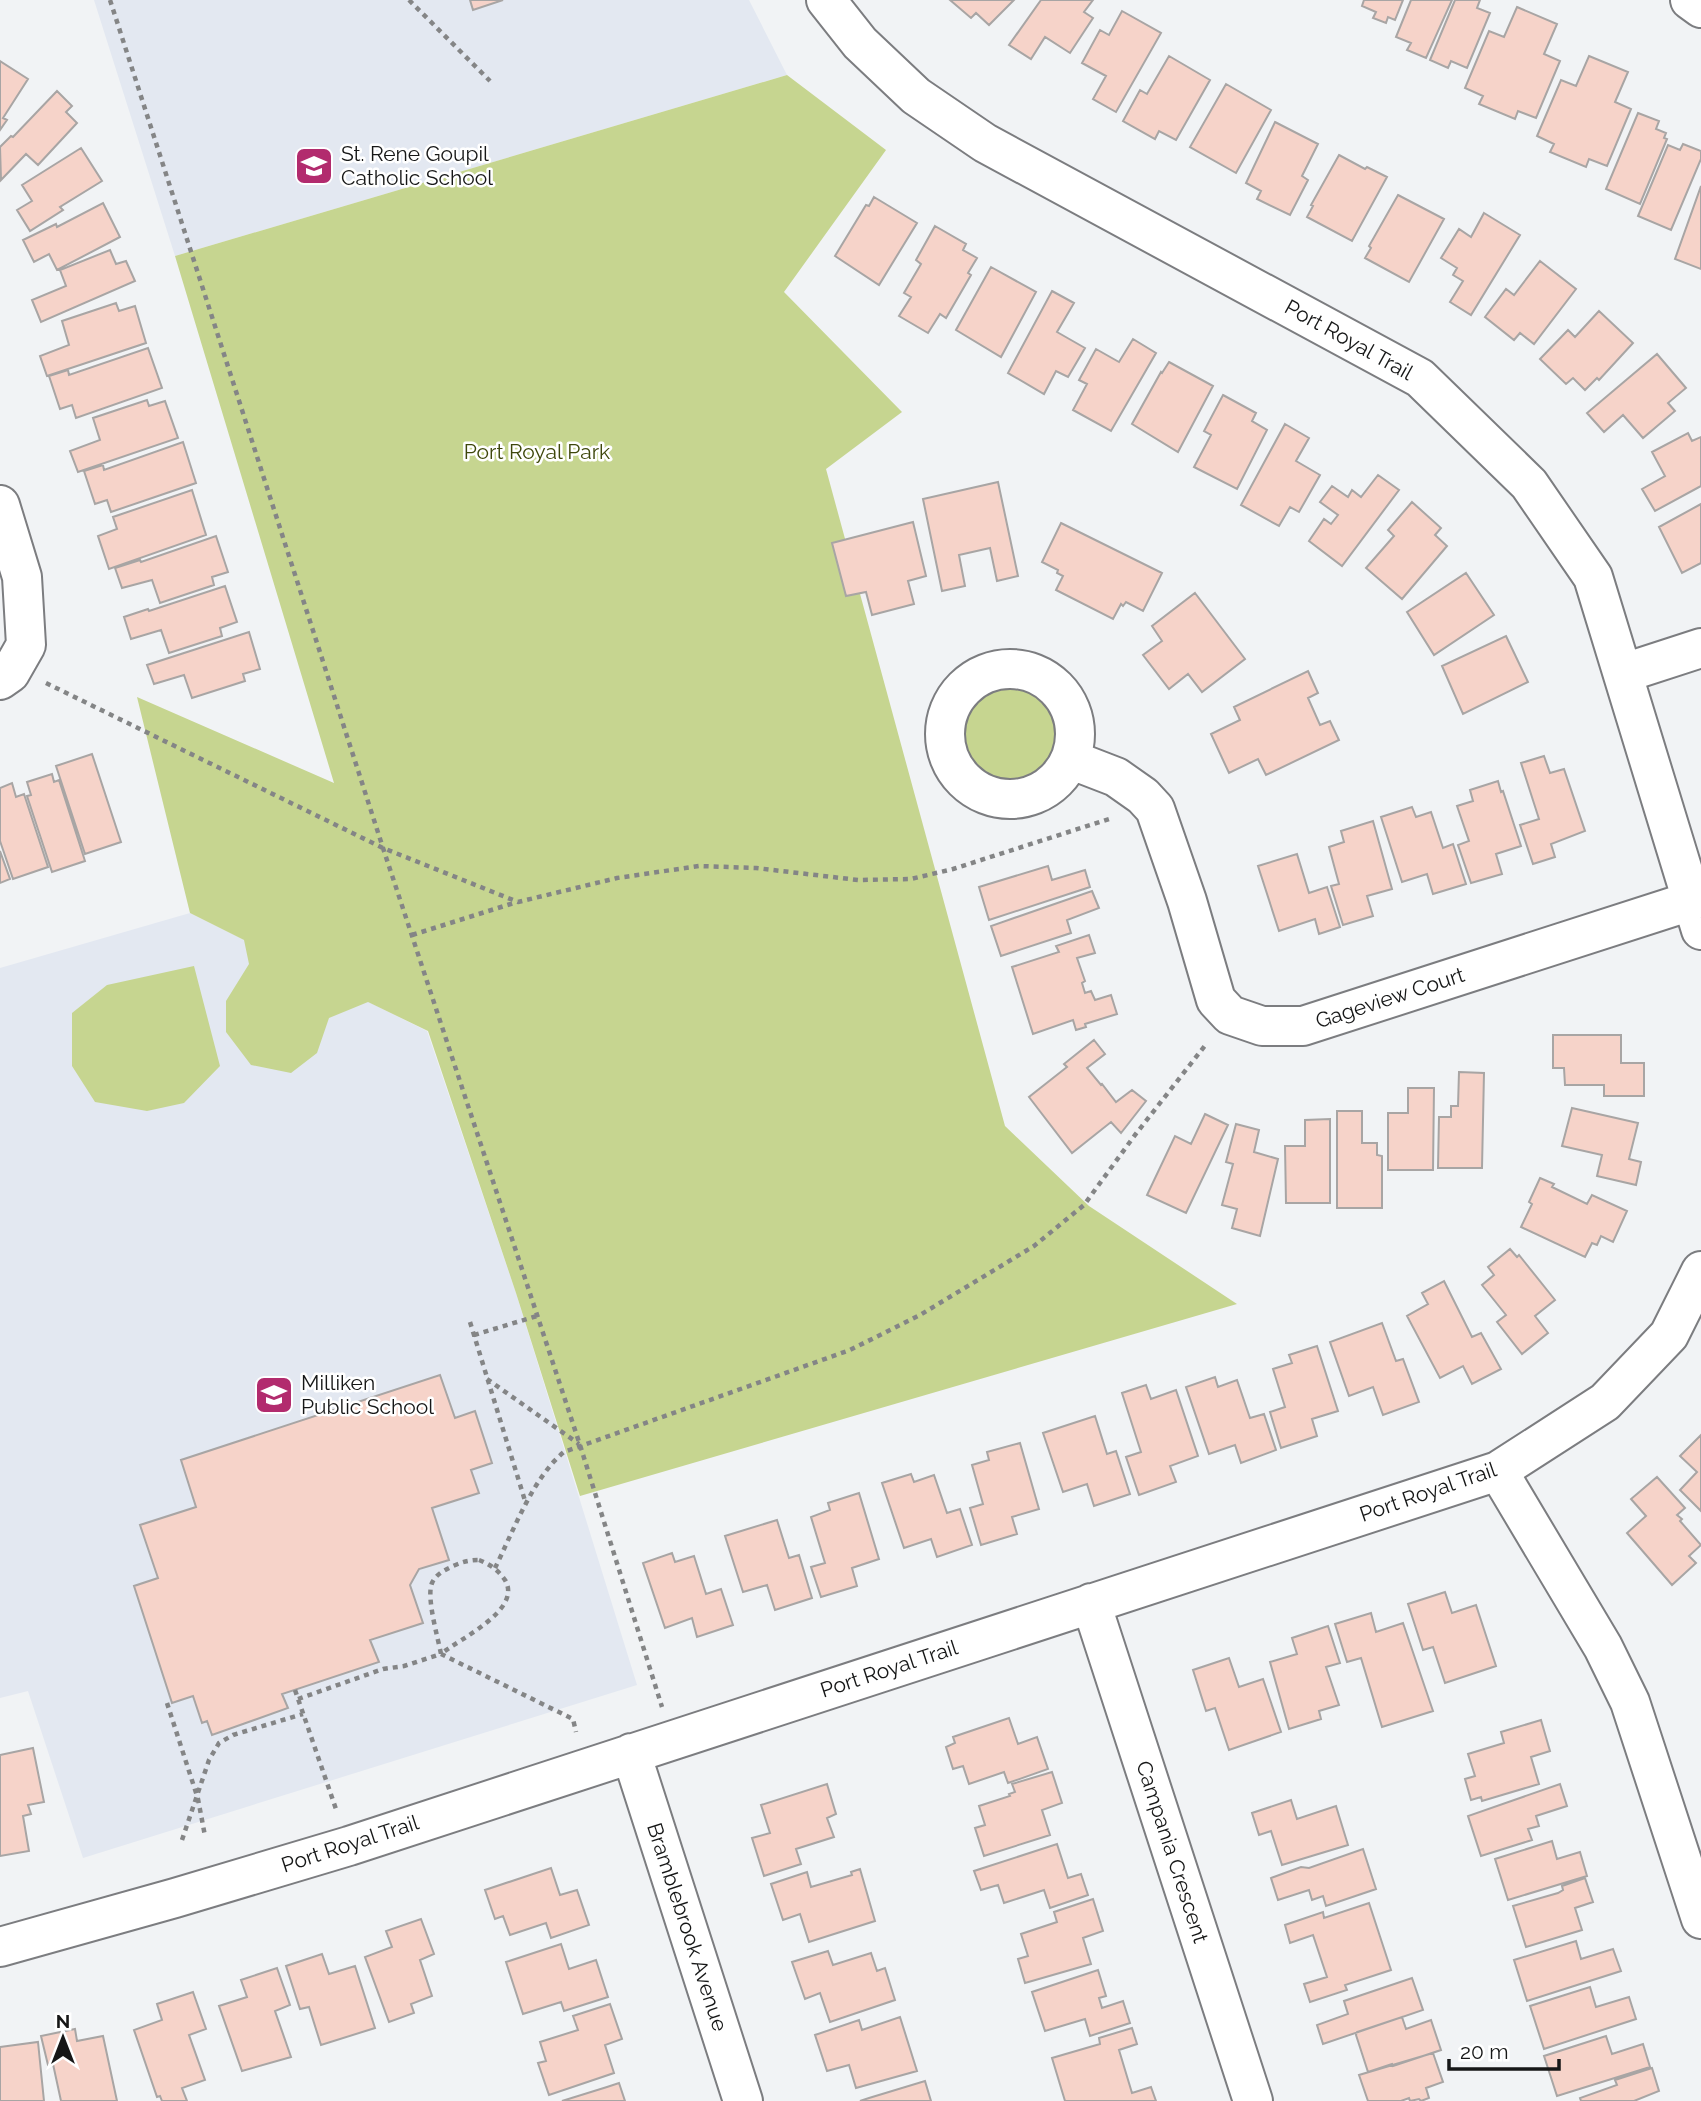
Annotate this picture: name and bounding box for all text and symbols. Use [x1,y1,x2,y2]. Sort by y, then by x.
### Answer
place label: St. Rene Goupil Catholic School [341,141,493,190]
school or university icon: St. Rene Goupil Catholic School [293,145,335,187]
street label: Port Royal Trail [1281,294,1418,385]
park label: Port Royal Park [464,439,610,464]
street label: Gageview Court [1312,962,1467,1033]
place label: Milliken Public School [301,1370,434,1419]
school or university icon: Milliken Public School [253,1374,295,1416]
street label: Port Royal Trail [1356,1456,1500,1527]
street label: Port Royal Trail [817,1634,961,1702]
street label: Campania Crescent [1131,1758,1214,1946]
street label: Port Royal Trail [278,1809,422,1877]
street label: Bramblebrook Avenue [642,1820,733,2034]
north arrow [28,2003,98,2073]
text: N [56,2010,70,2032]
scale bar [1449,2028,1559,2072]
text: 20 m [1460,2039,1508,2064]

